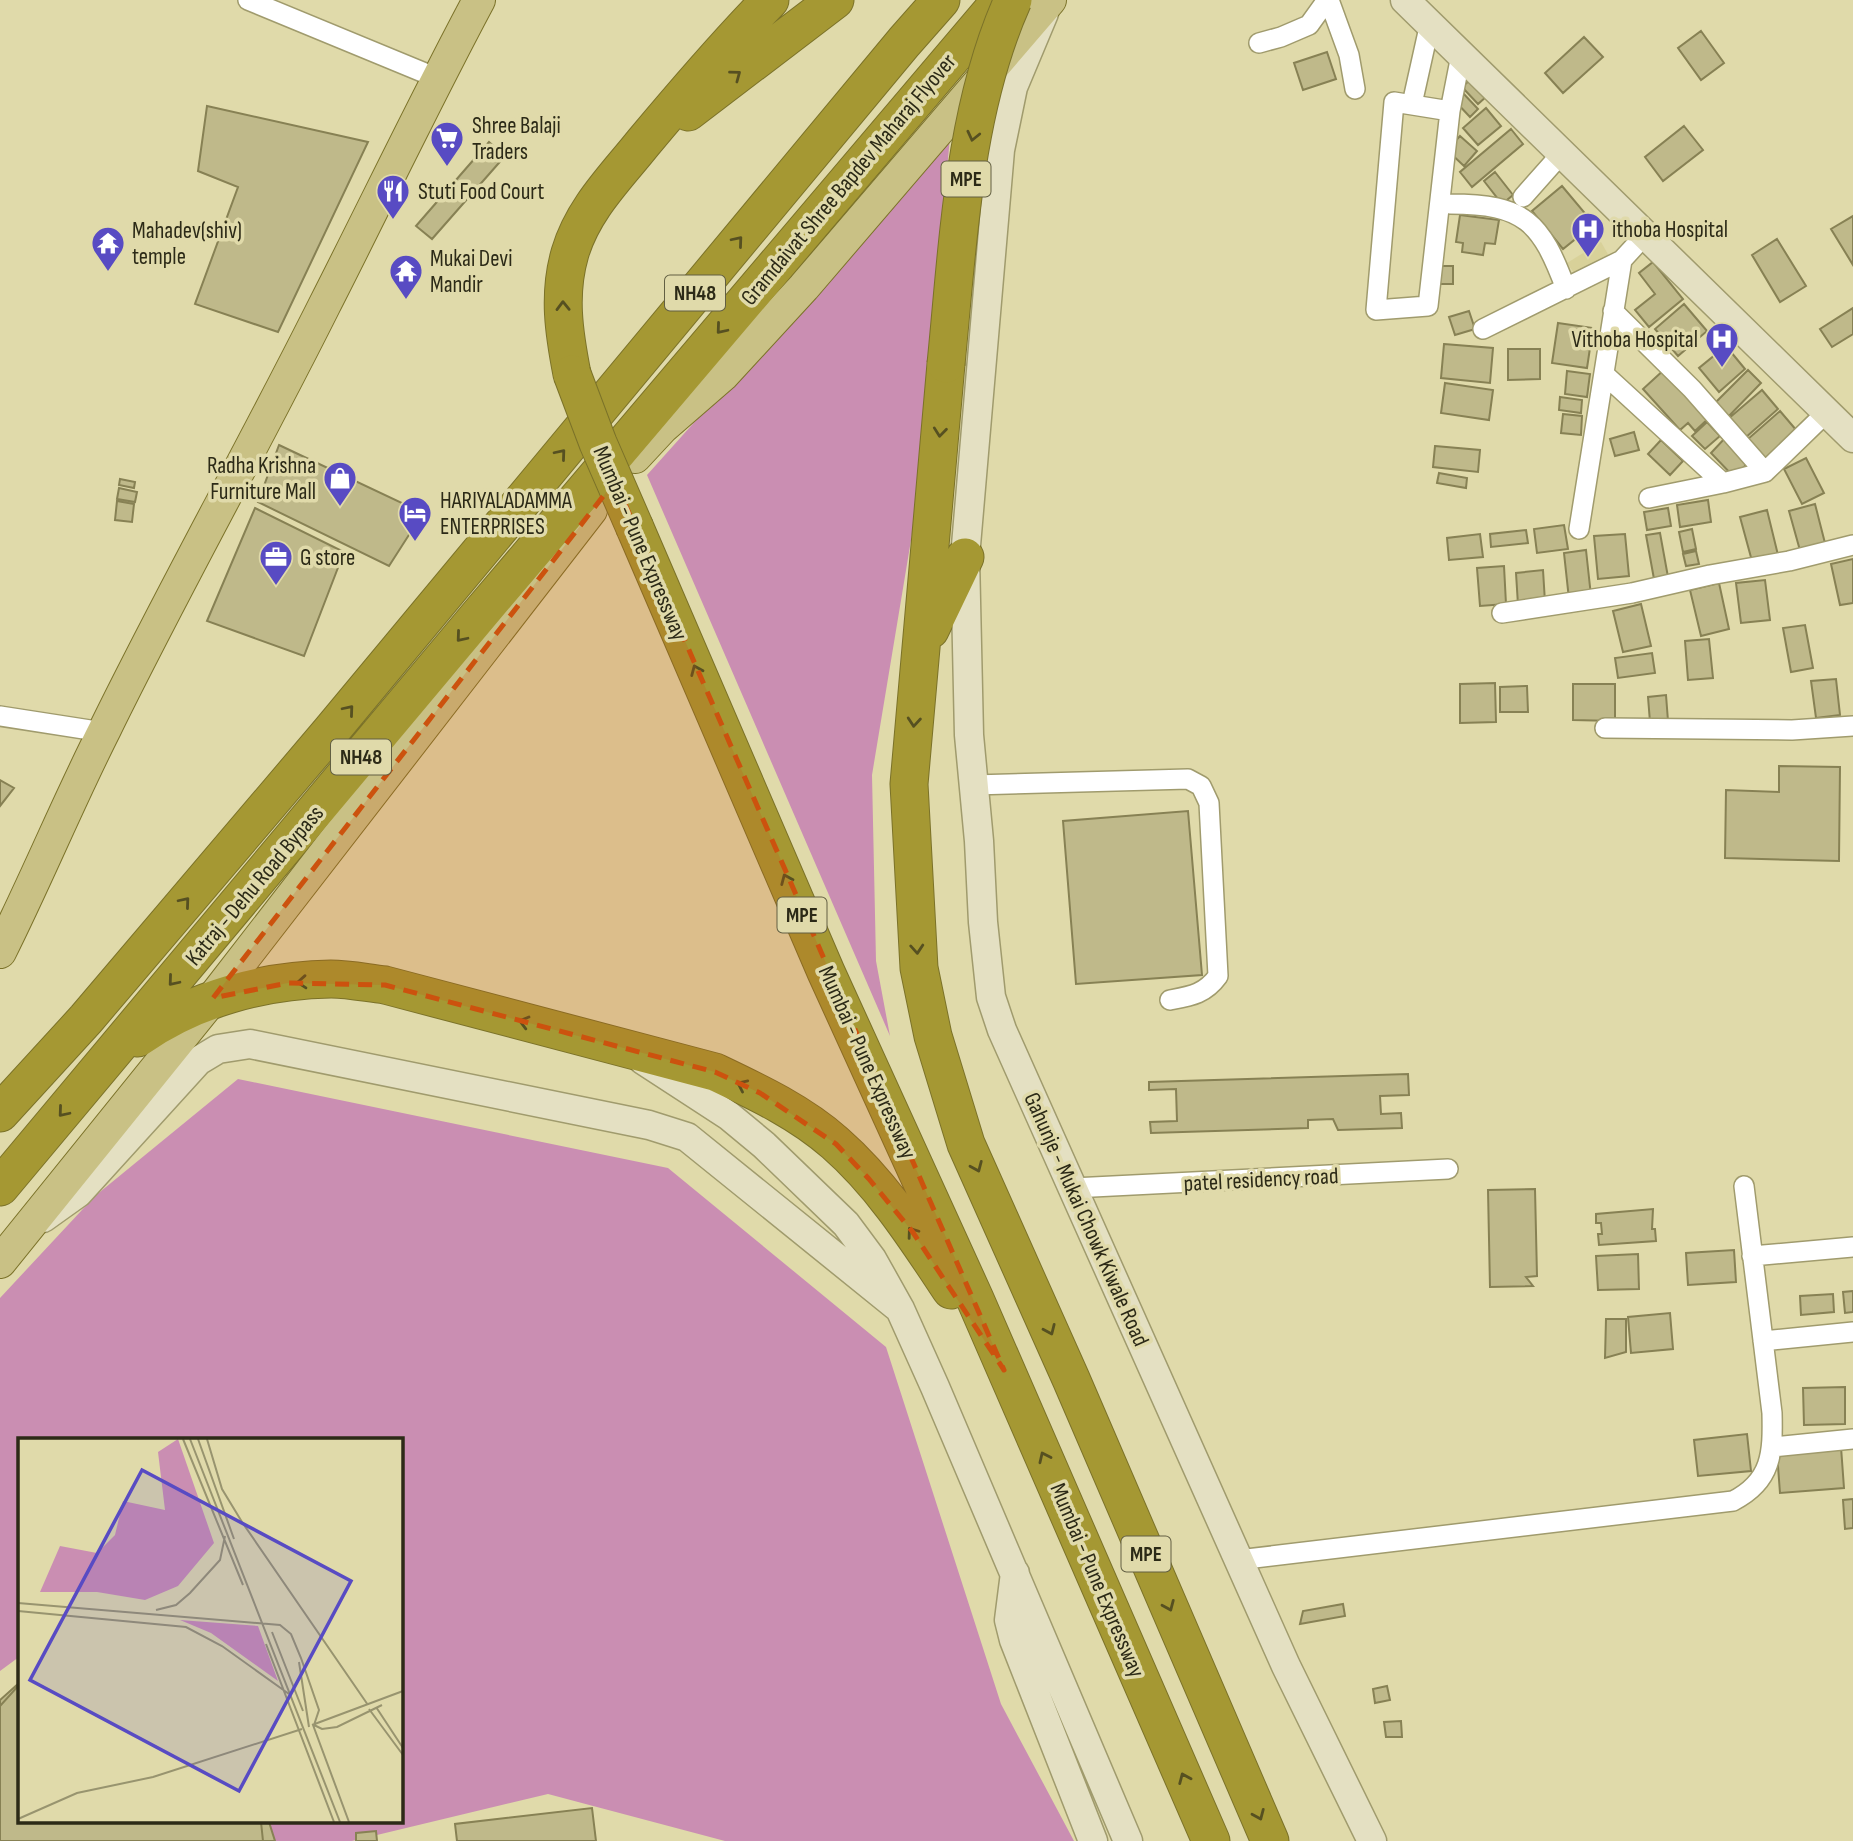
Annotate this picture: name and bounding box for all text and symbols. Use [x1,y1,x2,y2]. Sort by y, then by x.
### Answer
street label: Gramdaivat Shree Bapdev Maharaj Flyover [735,48,963,311]
one-way arrow [728,71,740,84]
place label: Shree Balaji Traders [472,112,561,166]
supermarket icon: Shree Balaji Traders [428,119,466,168]
one-way arrow [967,130,981,142]
road number: MPE [942,162,990,196]
restaurant icon: Stuti Food Court [374,172,412,221]
place label: Stuti Food Court [418,178,544,206]
hospital icon: ithoba Hospital [1569,210,1607,259]
place label: ithoba Hospital [1612,216,1728,244]
place label: Mahadev(shiv) temple [132,217,242,271]
temple icon: Mahadev(shiv) temple [89,224,127,273]
one-way arrow [730,237,742,250]
place label: Mukai Devi Mandir [430,245,512,299]
temple icon: Mukai Devi Mandir [387,252,425,301]
road number: NH48 [665,276,725,310]
one-way arrow [555,301,571,311]
hospital icon: Vithoba Hospital [1703,320,1741,369]
one-way arrow [717,321,729,334]
place label: Vithoba Hospital [1572,326,1698,354]
one-way arrow [933,427,948,438]
street label: Mumbai - Pune Expressway [587,442,694,645]
one-way arrow [553,449,565,462]
place label: Radha Krishna Furniture Mall [207,452,316,506]
shop icon: Radha Krishna Furniture Mall [321,459,359,508]
place label: HARIYALADAMMA ENTERPRISES [440,487,572,541]
hotel icon: HARIYALADAMMA ENTERPRISES [396,494,434,543]
office icon: G store [257,538,295,587]
place label: G store [300,544,355,572]
one-way arrow [457,629,469,642]
one-way arrow [690,665,704,678]
one-way arrow [340,705,353,717]
one-way arrow [907,716,922,727]
road number: NH48 [331,740,391,774]
street label: Katraj - Dehu Road Bypass [180,800,330,971]
one-way arrow [780,874,794,887]
one-way arrow [177,897,189,910]
road number: MPE [778,898,826,932]
one-way arrow [909,943,924,954]
street label: Mumbai - Pune Expressway [812,962,922,1163]
one-way arrow [169,972,181,985]
one-way arrow [296,974,307,989]
one-way arrow [518,1015,530,1030]
one-way arrow [737,1079,749,1093]
street label: Gahunje - Mukai Chowk Kiwale Road [1017,1088,1155,1351]
one-way arrow [59,1104,71,1117]
one-way arrow [968,1161,982,1173]
street label: patel residency road [1183,1162,1339,1198]
one-way arrow [908,1227,920,1240]
one-way arrow [1042,1323,1056,1335]
inset map [18,1438,402,1824]
one-way arrow [1038,1452,1052,1465]
street label: Mumbai - Pune Expressway [1044,1479,1151,1682]
road number: MPE [1122,1536,1170,1572]
one-way arrow [1161,1599,1175,1612]
one-way arrow [1178,1773,1192,1786]
one-way arrow [1251,1808,1265,1821]

